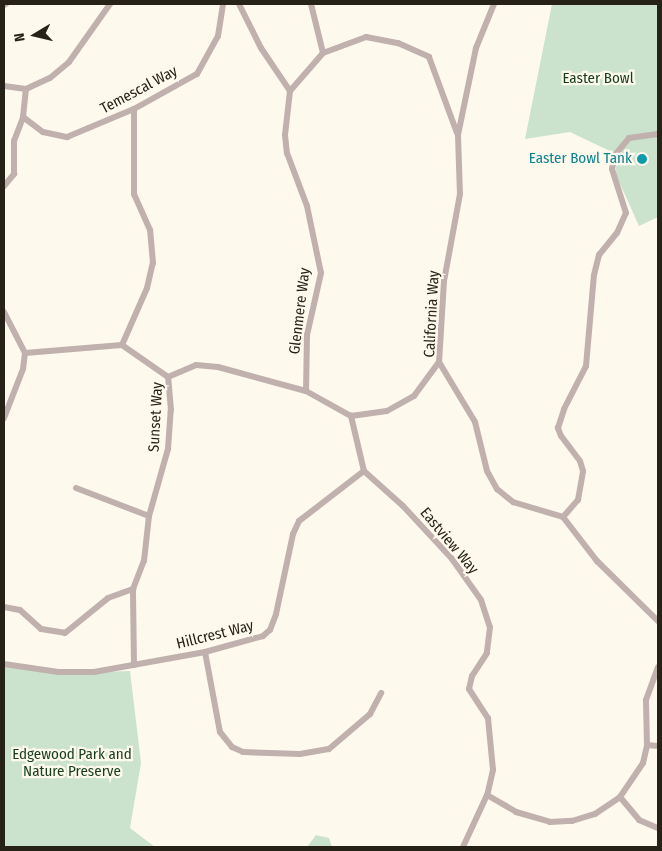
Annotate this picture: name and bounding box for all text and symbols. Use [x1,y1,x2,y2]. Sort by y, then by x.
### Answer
north arrow [10,10,60,60]
text: N [11,32,29,43]
street label: Temescal Way [97,62,181,118]
park label: Easter Bowl [562,70,634,88]
place label: Easter Bowl Tank [529,150,632,168]
marker: Easter Bowl Tank [636,153,648,165]
street label: Glenmere Way [286,267,314,355]
street label: California Way [421,270,443,358]
street label: Sunset Way [145,382,167,452]
street label: Eastview Way [416,504,482,578]
street label: Hillcrest Way [175,617,255,653]
park label: Edgewood Park and Nature Preserve [12,745,132,780]

